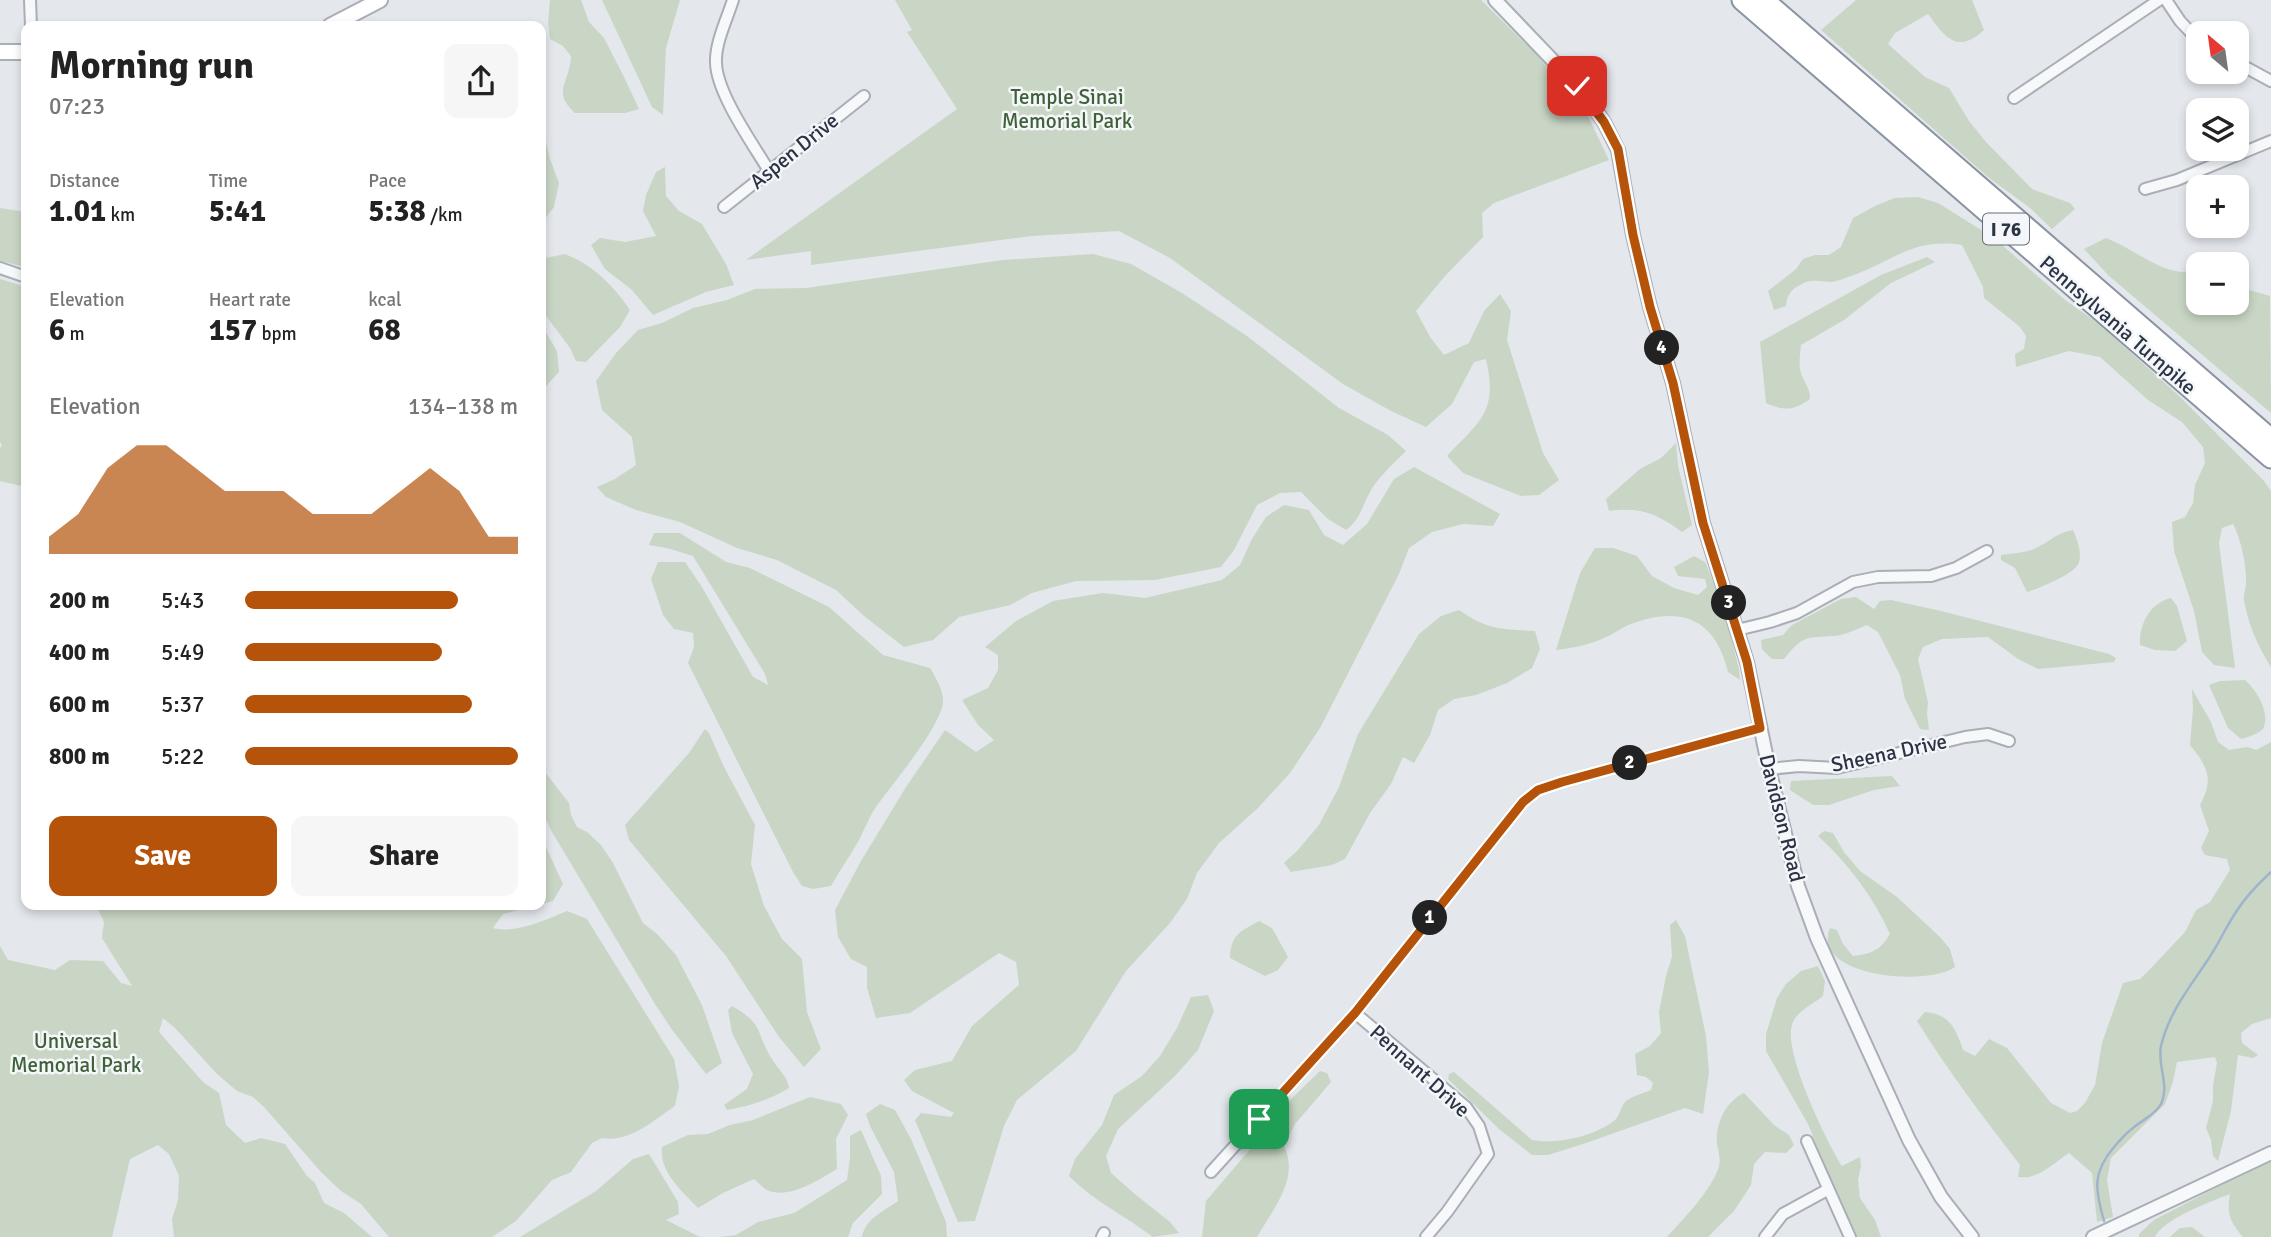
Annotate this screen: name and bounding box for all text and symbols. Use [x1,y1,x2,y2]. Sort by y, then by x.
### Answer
north arrow [2186,21,2249,84]
map controls [2186,21,2249,315]
text: Morning run [49,42,254,89]
button: share [444,44,518,118]
pin [1547,56,1607,116]
icon: check [1558,67,1596,105]
park label: Temple Sinai Memorial Park [1002,84,1133,134]
text: 07:23 [49,92,105,121]
button: layers [2186,98,2249,161]
street label: Aspen Drive [744,107,844,195]
text: Distance [49,169,120,193]
text: Time [209,169,248,193]
text: Pace [368,169,407,193]
button: + [2186,175,2249,238]
text: 1.01 [49,193,106,230]
text: 5:41 [209,193,266,230]
text: 5:38 [368,193,426,230]
text: km [106,203,135,227]
text: /km [426,203,463,227]
road number: I 76 [1983,214,2029,244]
street label: Pennsylvania Turnpike [2034,250,2202,400]
button: − [2186,252,2249,315]
text: Elevation [49,288,125,312]
text: Heart rate [209,288,291,312]
text: kcal [368,288,402,312]
text: 6 [49,312,65,349]
text: 157 [209,312,257,349]
text: 68 [368,312,401,349]
text: m [65,322,85,346]
text: bpm [257,322,297,346]
pin: 4 [1644,330,1680,366]
text: 4 [1656,335,1667,359]
text: Elevation [49,392,141,421]
text: 134–138 m [408,392,518,421]
text: 200 m [49,586,110,615]
text: 5:43 [161,586,204,615]
pin: 3 [1712,586,1746,620]
text: 3 [1723,590,1734,614]
text: 400 m [49,638,110,667]
text: 5:49 [161,638,204,667]
text: 600 m [49,690,110,719]
text: 5:37 [161,690,204,719]
street label: Sheena Drive [1829,728,1949,778]
text: 800 m [49,742,110,771]
text: 5:22 [161,742,204,771]
pin: 2 [1612,746,1648,780]
text: 2 [1624,750,1635,774]
street label: Davidson Road [1754,751,1810,885]
button: Save [49,816,277,896]
button: Share [291,816,518,896]
pin: 1 [1412,900,1448,936]
text: 1 [1424,905,1435,929]
street label: Pennant Drive [1365,1019,1475,1123]
park label: Universal Memorial Park [11,1028,142,1078]
pin [1229,1089,1289,1149]
icon: arrive [1240,1100,1278,1138]

